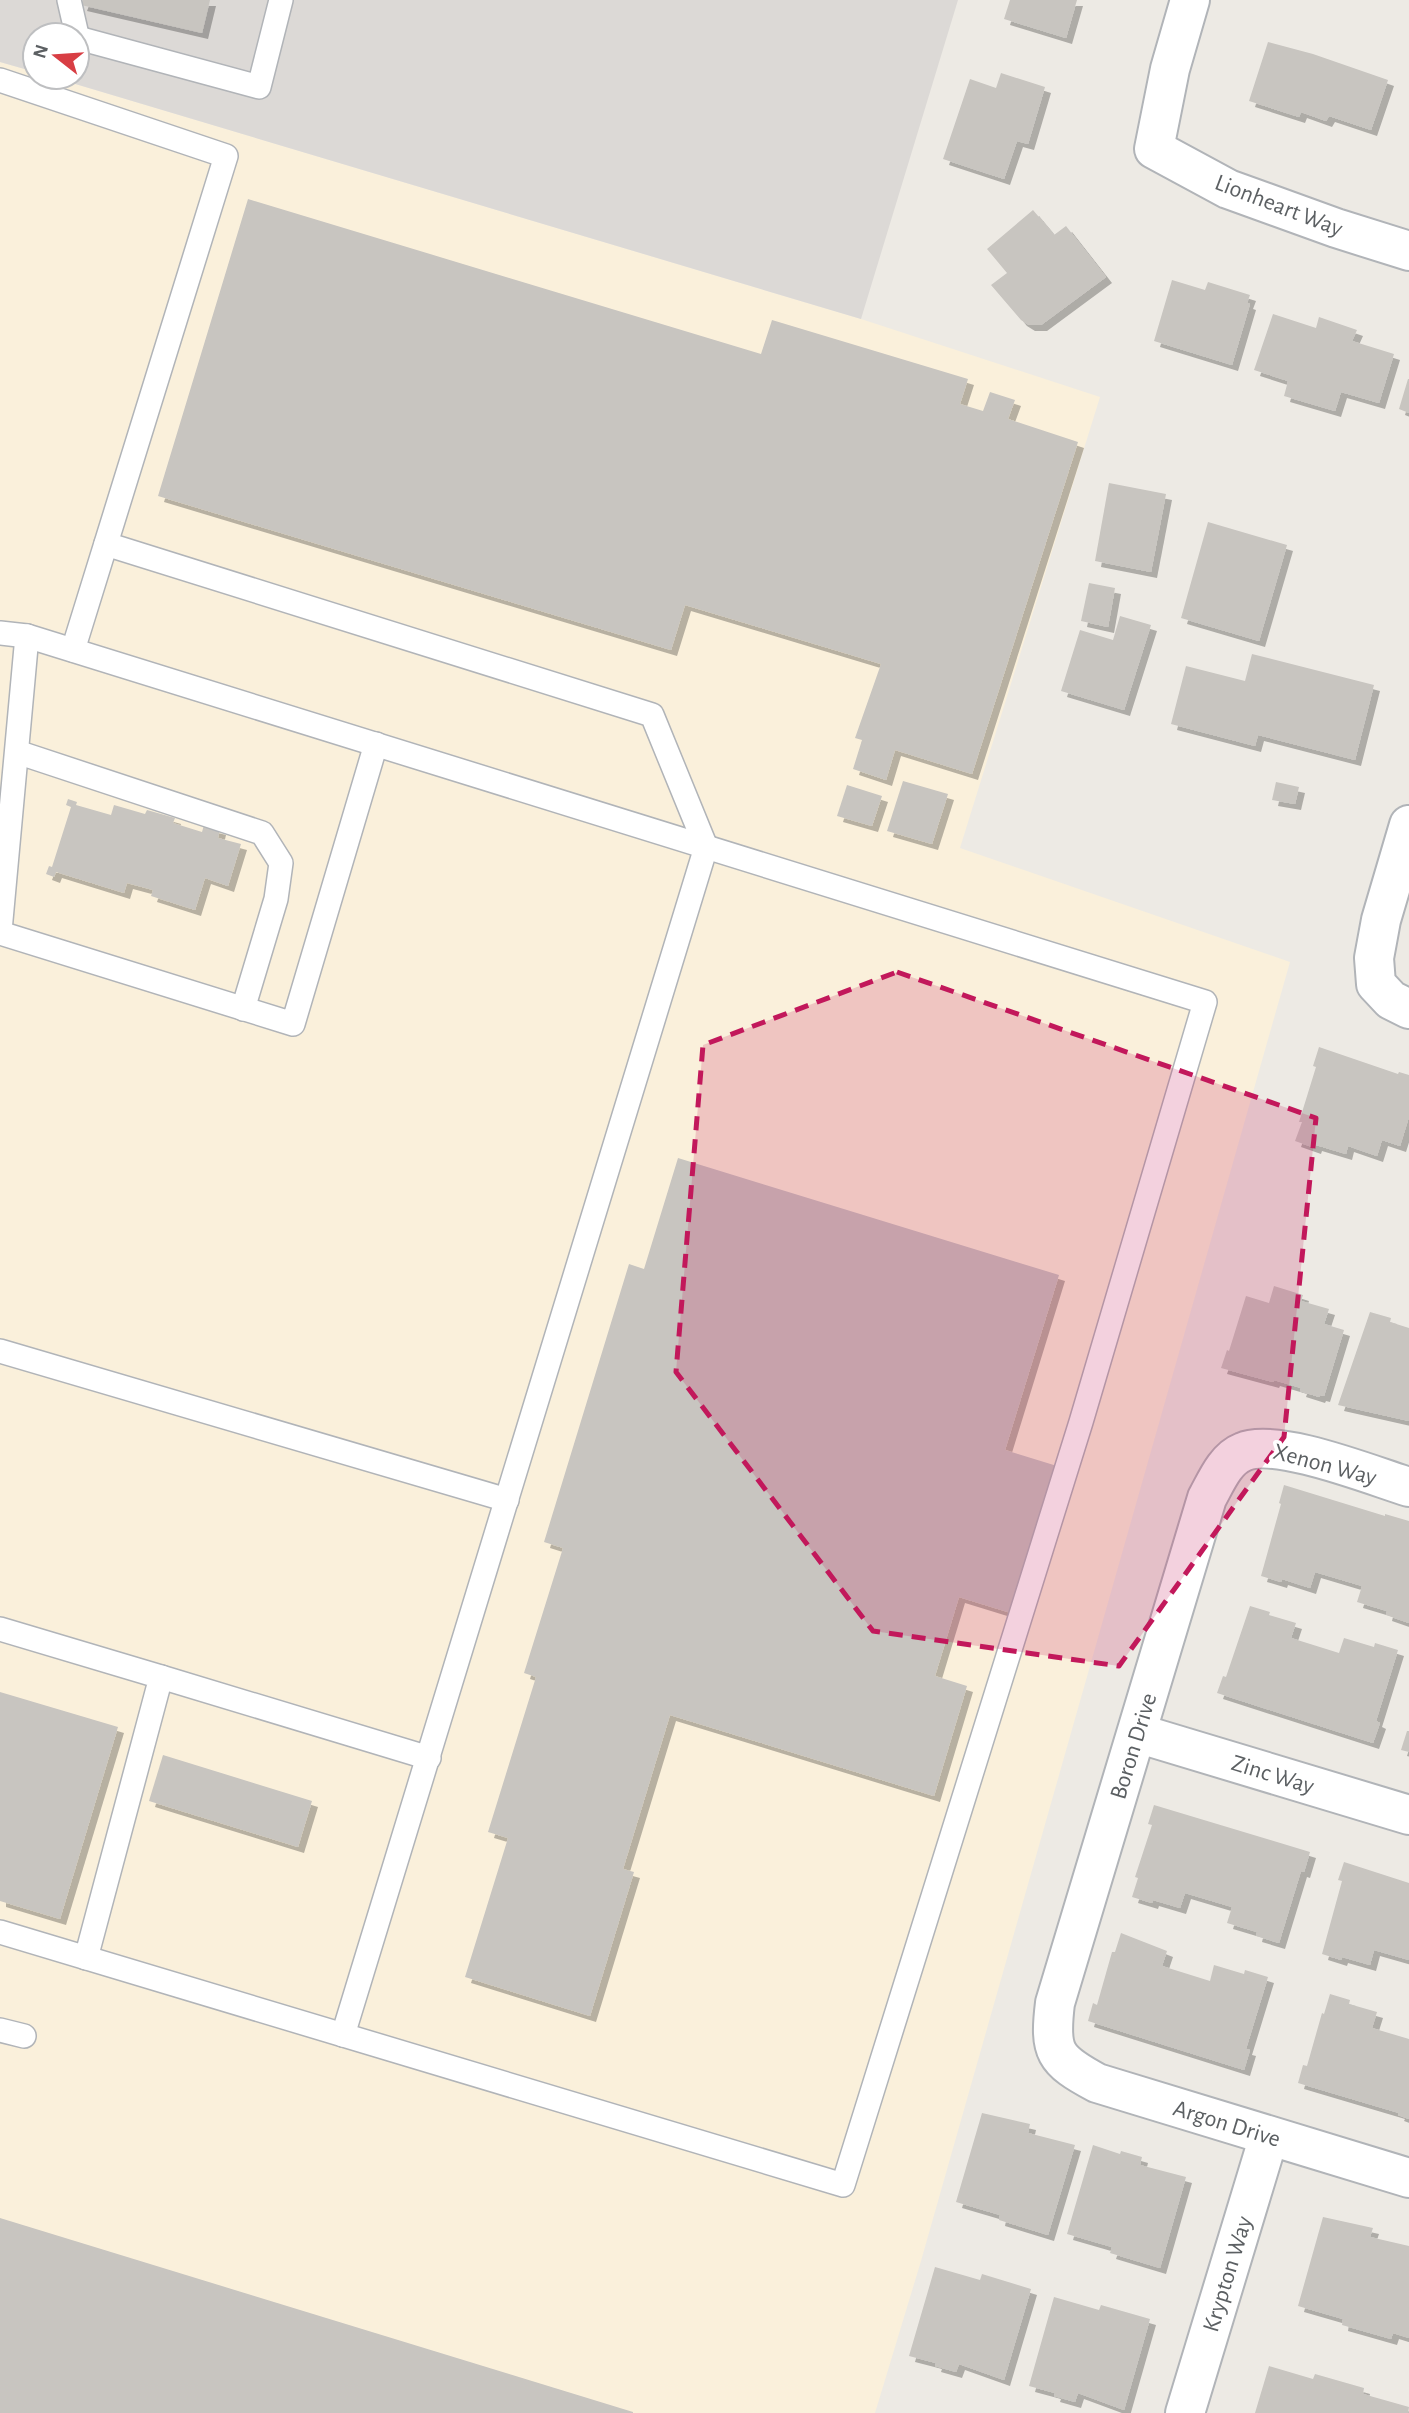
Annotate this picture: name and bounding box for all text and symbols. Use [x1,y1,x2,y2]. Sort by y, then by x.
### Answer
north arrow [21,21,91,91]
text: N [30,42,52,61]
street label: Lionheart Way [1211,171,1346,241]
street label: Xenon Way [1270,1440,1379,1490]
street label: Boron Drive [1106,1690,1161,1802]
street label: Zinc Way [1228,1751,1317,1799]
street label: Argon Drive [1170,2096,1283,2152]
street label: Krypton Way [1199,2214,1257,2335]

